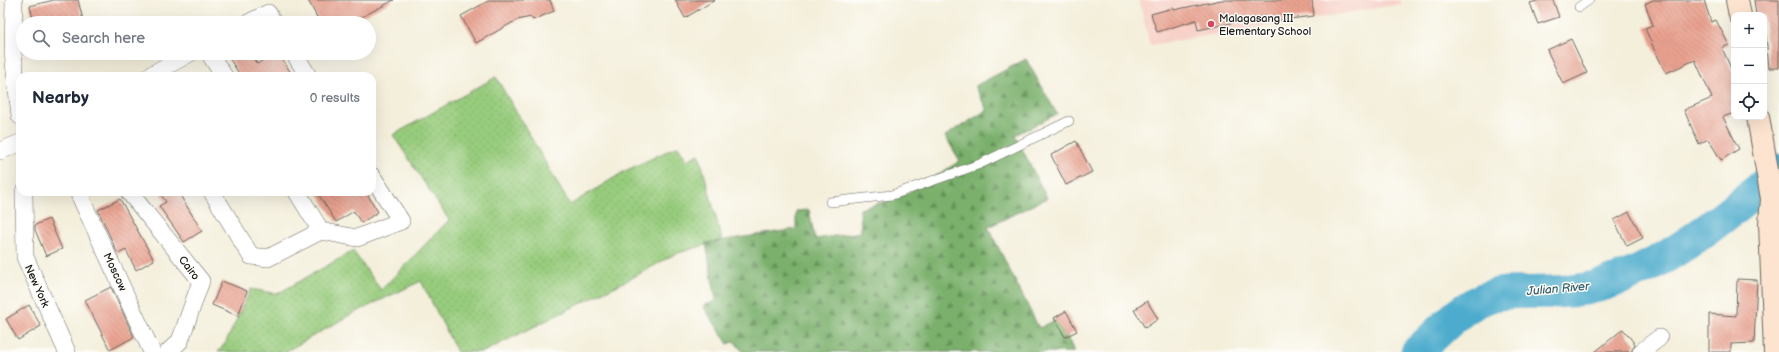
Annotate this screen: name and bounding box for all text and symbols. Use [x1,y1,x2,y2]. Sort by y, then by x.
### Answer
place label: Malagasang III Elementary School [1219,12,1311,38]
map controls [1731,12,1767,120]
button: + [1731,12,1767,48]
search box [16,16,376,60]
marker: Malagasang III Elementary School [1206,19,1216,29]
icon: search [30,27,52,49]
text: Search here [62,29,145,48]
button: − [1731,48,1767,84]
button: locate [1731,84,1767,120]
text: Nearby [32,88,89,108]
text: 0 results [310,90,360,106]
street label: Moscow [101,251,130,294]
street label: Cairo [176,253,202,283]
street label: New York [22,263,52,310]
water label: Julian River [1525,279,1592,299]

